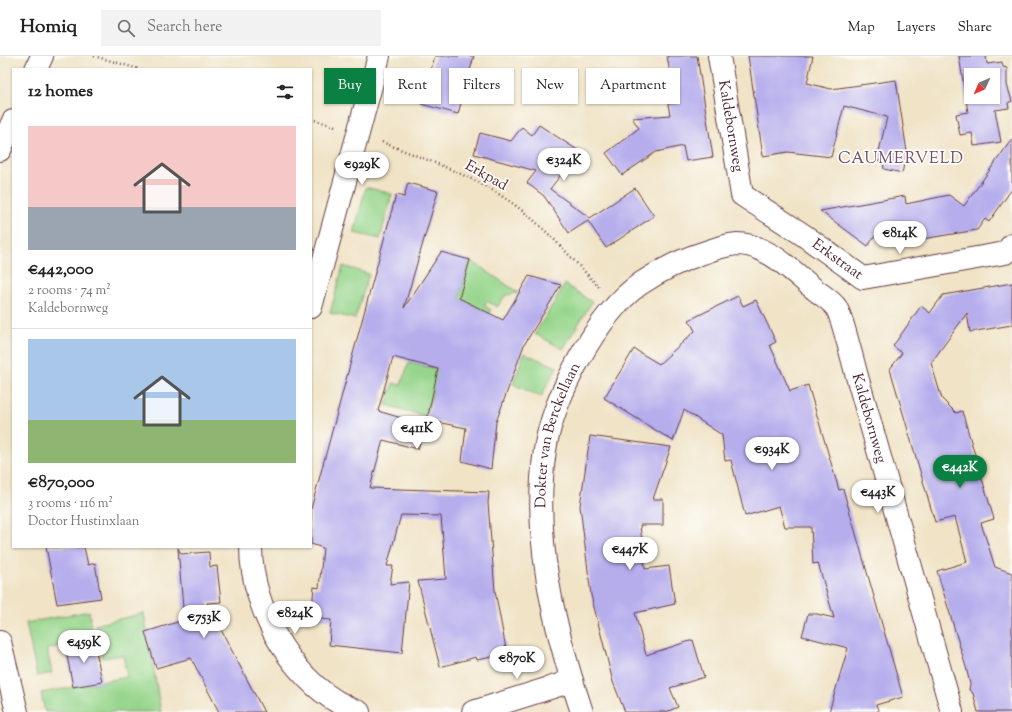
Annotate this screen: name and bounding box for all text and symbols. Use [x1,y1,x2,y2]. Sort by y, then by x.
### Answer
search box [101,10,381,46]
text: Homiq [20,14,77,41]
icon: search [115,17,137,39]
text: Search here [147,17,222,38]
text: Map [848,18,875,38]
text: Layers [897,18,935,38]
text: Share [957,18,992,38]
chip: Buy [324,68,376,104]
chip: Rent [384,68,441,104]
chip: Filters [449,68,514,104]
chip: New [522,68,578,104]
chip: Apartment [586,68,680,104]
north arrow [964,68,1000,104]
map controls [964,68,1000,104]
street label: Kaldebornweg [713,79,749,173]
text: 12 homes [28,80,93,104]
icon: filters [274,81,296,103]
pin: €324K [536,148,592,182]
district label: CAUMERVELD [838,148,964,171]
icon: home [126,152,198,224]
pin: €929K [334,152,390,186]
text: €324K [546,152,582,170]
text: €929K [344,156,380,174]
street label: Erkpad [461,156,512,197]
pin: €814K [872,221,928,255]
text: €814K [883,225,917,243]
street label: Erkstraat [808,234,867,285]
text: €442,000 [28,258,94,282]
text: 2 rooms · 74 m² [28,282,111,300]
text: Kaldebornweg [28,300,108,318]
street label: Dokter van Berckellaan [531,359,586,508]
icon: home [126,365,198,437]
street label: Kaldebornweg [846,371,891,466]
pin: €411K [389,416,445,450]
text: €411K [401,420,433,438]
pin: €934K [744,437,800,471]
text: €934K [754,441,790,459]
pin: €442K [932,455,988,489]
text: €442K [942,459,978,477]
text: €870,000 [28,471,94,495]
pin: €443K [850,480,906,514]
text: €443K [860,484,896,502]
text: 3 rooms · 116 m² [28,495,113,513]
text: Doctor Hustinxlaan [28,513,140,531]
pin: €447K [602,537,658,571]
text: €447K [612,541,648,559]
pin: €824K [267,601,323,635]
pin: €753K [176,605,232,639]
text: €824K [277,605,313,623]
text: €753K [187,609,221,627]
pin: €459K [56,630,112,664]
text: €459K [67,634,101,652]
pin: €870K [489,646,545,680]
text: €870K [498,650,536,668]

